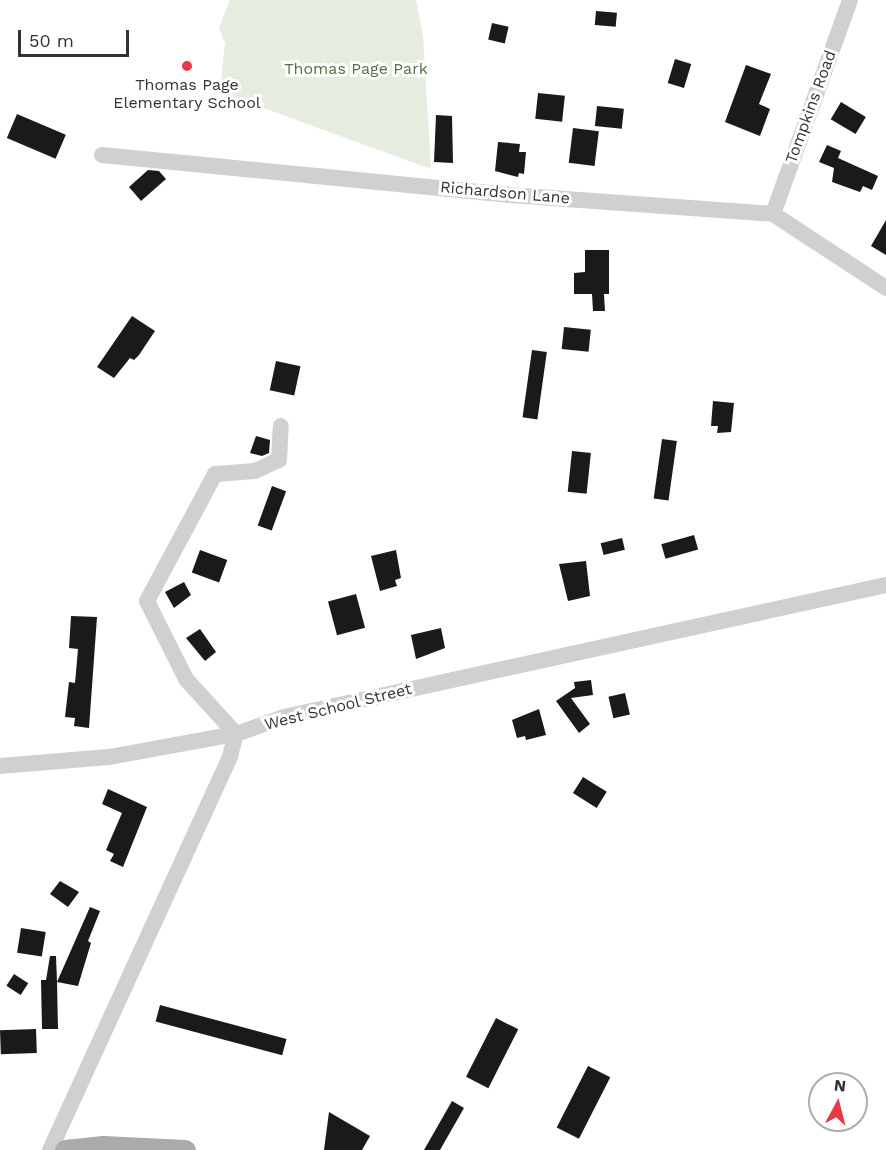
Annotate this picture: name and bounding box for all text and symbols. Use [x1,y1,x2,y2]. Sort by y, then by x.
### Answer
scale bar [21,18,132,56]
text: 50 m [29,30,74,51]
street label: Tompkins Road [782,48,840,166]
marker: Thomas Page Elementary School [180,59,194,73]
park label: Thomas Page Park [284,59,428,79]
place label: Thomas Page Elementary School [113,75,261,113]
street label: Richardson Lane [439,178,571,208]
street label: West School Street [262,679,414,735]
north arrow [808,1072,868,1132]
text: N [833,1075,847,1096]

